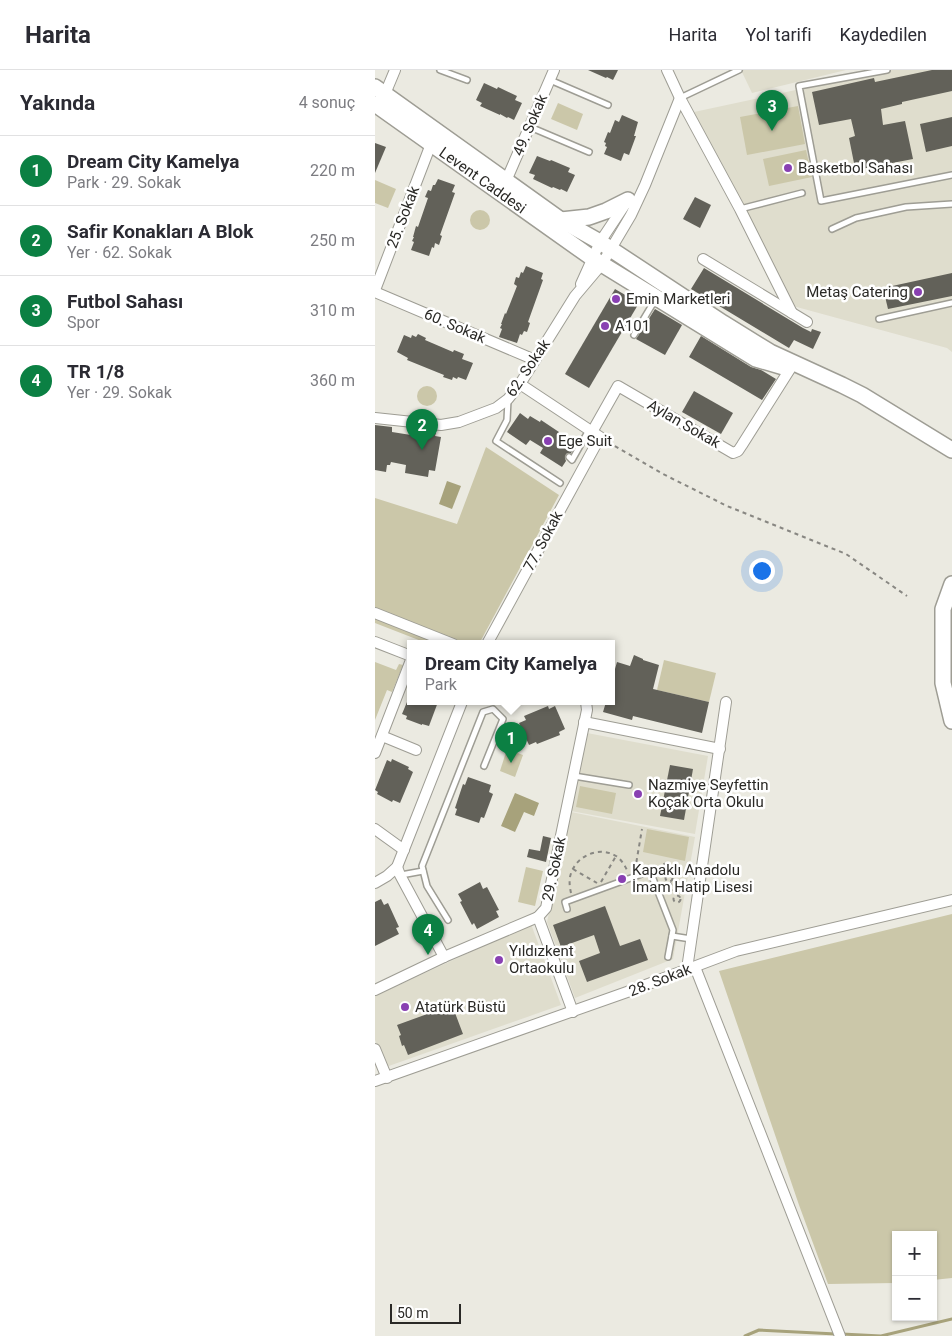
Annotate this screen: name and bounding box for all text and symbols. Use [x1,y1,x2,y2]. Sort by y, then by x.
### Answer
text: Harita [25,21,91,49]
text: Harita [669,24,717,45]
text: Yol tarifi [745,24,812,45]
text: Kaydedilen [840,24,927,45]
pin: 3 [756,90,788,131]
text: Yakında [20,91,95,115]
street label: 49. Sokak [509,91,551,159]
text: 4 sonuç [299,93,355,112]
street label: Levent Caddesi [436,143,530,217]
text: Dream City Kamelya [67,150,240,173]
place label: Basketbol Sahası [798,159,913,177]
text: 1 [31,161,41,180]
text: 220 m [310,161,355,180]
marker: Basketbol Sahası [782,162,794,174]
text: Park · 29. Sokak [67,173,181,192]
street label: 25. Sokak [383,183,423,251]
text: Safir Konakları A Blok [67,220,253,243]
text: 2 [31,231,41,250]
text: 250 m [310,231,355,250]
text: Yer · 62. Sokak [67,243,172,262]
place label: Metaş Catering [806,283,908,301]
marker: Metaş Catering [912,286,924,298]
text: Futbol Sahası [67,290,183,313]
place label: Emin Marketleri [626,290,730,308]
marker: Emin Marketleri [610,293,622,305]
text: 3 [31,301,41,320]
text: 310 m [310,301,355,320]
street label: 60. Sokak [421,305,489,347]
text: Spor [67,313,100,332]
place label: A101 [615,317,650,335]
marker: A101 [599,320,611,332]
street label: 62. Sokak [502,336,554,400]
text: TR 1/8 [67,360,125,383]
text: 4 [31,371,41,390]
text: 360 m [310,371,355,390]
text: Yer · 29. Sokak [67,383,172,402]
street label: Aylan Sokak [644,396,724,452]
pin: 2 [406,409,438,450]
place label: Ege Suit [558,432,612,450]
marker: Ege Suit [542,435,554,447]
street label: 77. Sokak [520,508,566,574]
your location [749,558,775,584]
popup [407,640,615,705]
text: Dream City Kamelya [425,652,597,675]
text: Park [425,675,457,694]
pin: 1 [495,722,527,763]
place label: Nazmiye Seyfettin Koçak Orta Okulu [648,776,768,811]
marker: Nazmiye Seyfettin Koçak Orta Okulu [632,788,644,800]
street label: 29. Sokak [538,835,570,903]
place label: Kapaklı Anadolu İmam Hatip Lisesi [632,861,753,896]
marker: Kapaklı Anadolu İmam Hatip Lisesi [616,873,628,885]
pin: 4 [412,914,444,955]
place label: Yıldızkent Ortaokulu [509,942,574,977]
marker: Yıldızkent Ortaokulu [493,954,505,966]
street label: 28. Sokak [626,960,694,1000]
place label: Atatürk Büstü [415,998,506,1016]
marker: Atatürk Büstü [399,1001,411,1013]
map controls [892,1231,937,1321]
button: + [892,1231,937,1276]
button: − [892,1276,937,1321]
scale bar [390,1301,461,1324]
text: 50 m [397,1305,429,1321]

